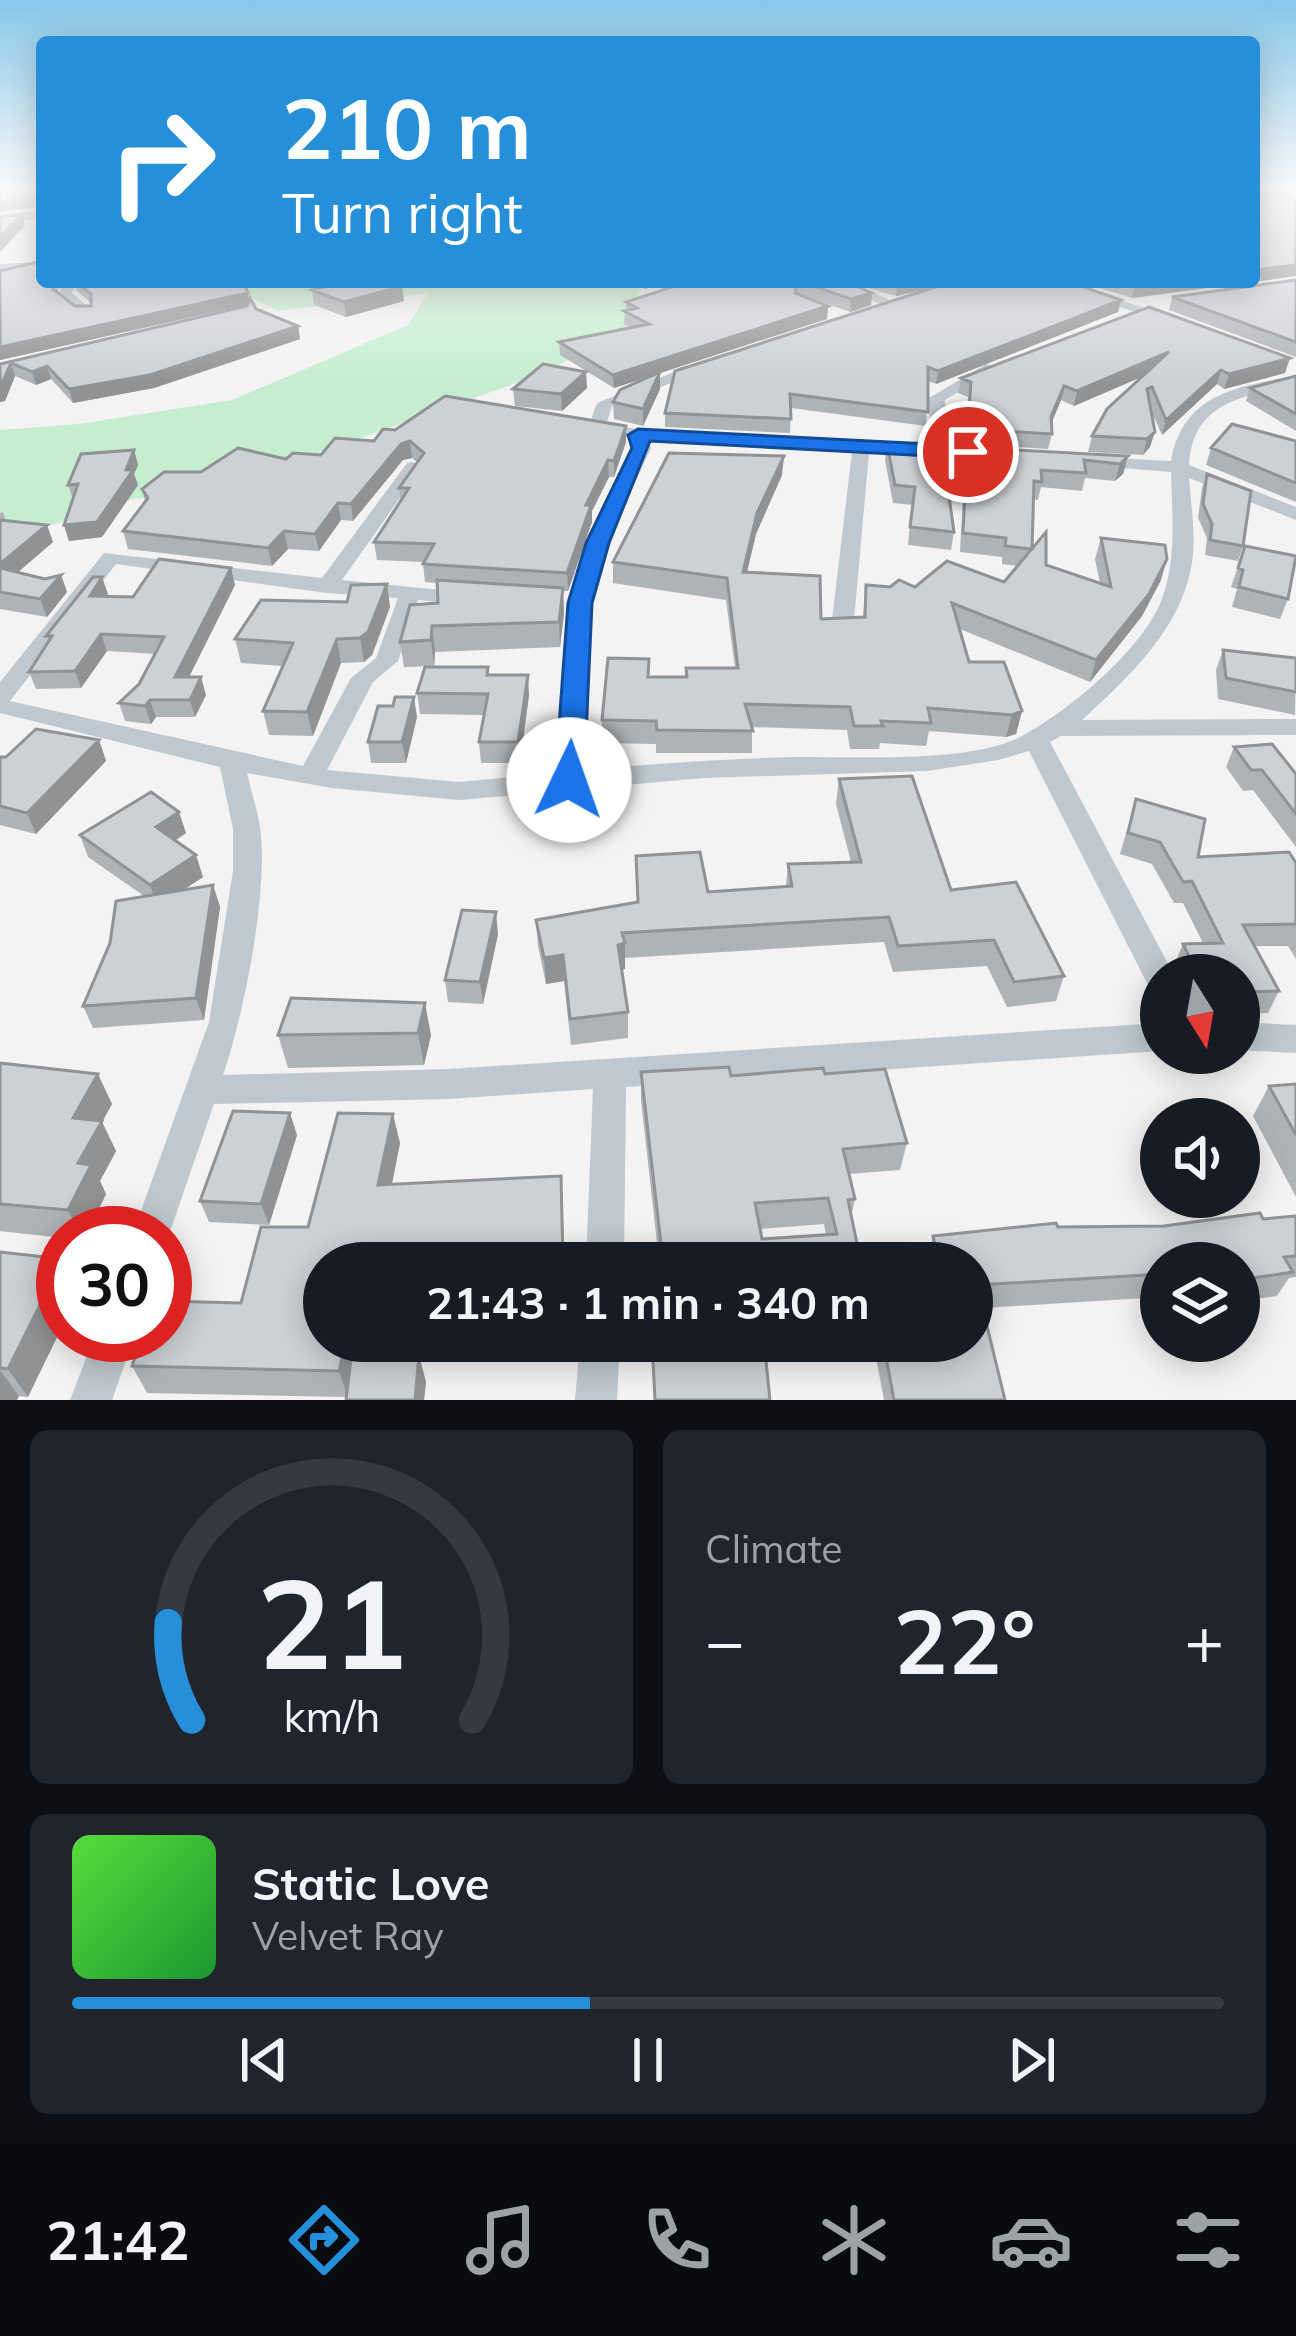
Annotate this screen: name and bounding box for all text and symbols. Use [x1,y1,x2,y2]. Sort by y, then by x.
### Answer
text: 210 m [282,75,532,180]
icon: right [84,84,240,240]
text: Turn right [282,179,523,247]
pin [917,401,1019,503]
icon: arrive [935,419,1001,485]
position arrow [506,717,632,843]
north arrow [1140,954,1260,1074]
map controls [1140,954,1260,1362]
button: sound [1140,1098,1260,1218]
speed limit sign: 30 [36,1206,192,1362]
button: layers [1140,1242,1260,1362]
text: 21:43 · 1 min · 340 m [426,1274,870,1330]
text: Climate [705,1524,843,1573]
text: 21 [257,1544,406,1700]
text: 22° [893,1584,1036,1697]
text: − [705,1599,745,1682]
text: + [1184,1599,1224,1682]
text: km/h [283,1689,380,1743]
text: Static Love [252,1855,489,1911]
text: Velvet Ray [252,1911,444,1960]
icon: previous [231,2027,297,2093]
icon: pause [615,2027,681,2093]
icon: next [999,2027,1065,2093]
icon: directions [282,2198,366,2282]
icon: music [459,2198,543,2282]
icon: phone [635,2198,719,2282]
icon: climate [812,2198,896,2282]
icon: car [989,2198,1073,2282]
icon: filters [1166,2198,1250,2282]
text: 21:42 [46,2206,189,2274]

